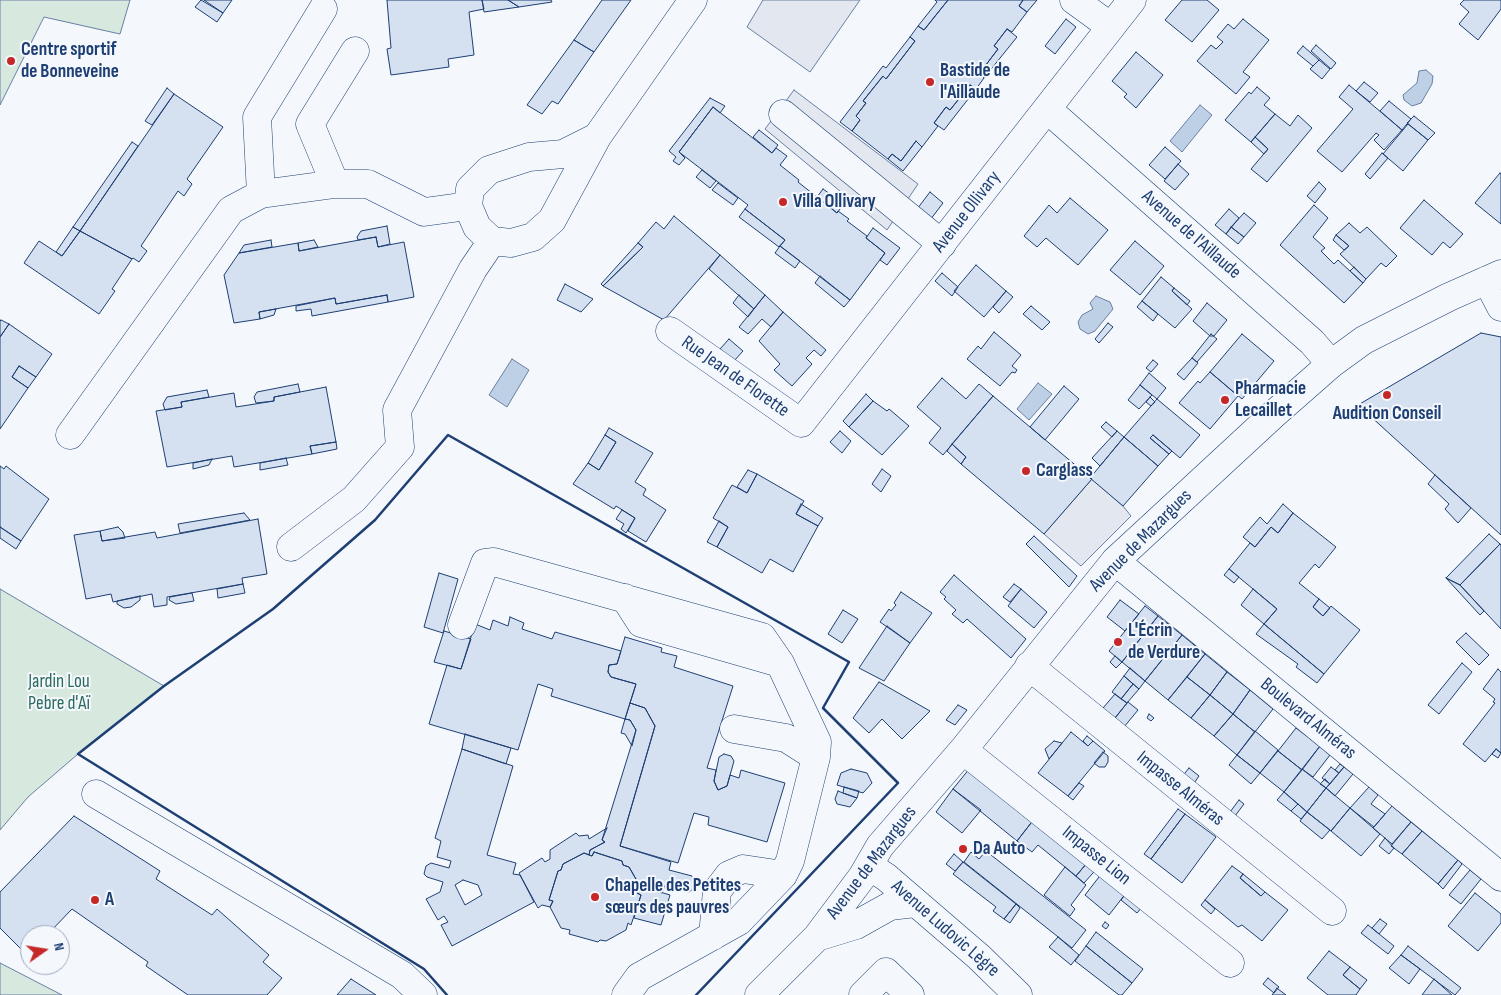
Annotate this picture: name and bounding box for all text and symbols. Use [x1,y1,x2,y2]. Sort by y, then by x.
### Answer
place label: Centre sportif de Bonneveine [21,39,119,83]
marker: Centre sportif de Bonneveine [5,55,17,67]
place label: Bastide de l'Aillaude [940,60,1010,104]
marker: Bastide de l'Aillaude [924,76,936,88]
street label: Avenue Ollivary [928,167,1006,257]
street label: Avenue de l'Aillaude [1137,186,1245,284]
place label: Villa Ollivary [793,191,876,213]
marker: Villa Ollivary [777,196,789,208]
street label: Rue Jean de Florette [677,331,793,423]
place label: Pharmacie Lecaillet [1235,378,1306,422]
marker: Audition Conseil [1381,389,1393,401]
marker: Pharmacie Lecaillet [1219,394,1231,406]
place label: Audition Conseil [1333,403,1441,425]
place label: Carglass [1036,460,1093,482]
marker: Carglass [1020,465,1032,477]
street label: Avenue de Mazargues [1085,485,1197,597]
place label: L'Écrin de Verdure [1128,620,1200,664]
marker: L'Écrin de Verdure [1112,636,1124,648]
park label: Jardin Lou Pebre d'Aï [28,671,90,715]
street label: Boulevard Alméras [1255,673,1361,765]
street label: Impasse Alméras [1132,747,1228,831]
street label: Avenue de Mazargues [822,802,922,924]
street label: Impasse Lion [1057,821,1135,891]
place label: Da Auto [973,838,1025,860]
marker: Da Auto [957,843,969,855]
place label: Chapelle des Petites sœurs des pauvres [605,875,741,919]
street label: Avenue Ludovic Lègre [886,876,1004,982]
place label: A [105,889,114,911]
marker: Chapelle des Petites sœurs des pauvres [589,891,601,903]
marker: A [89,894,101,906]
north arrow [20,925,70,975]
text: N [50,941,68,952]

